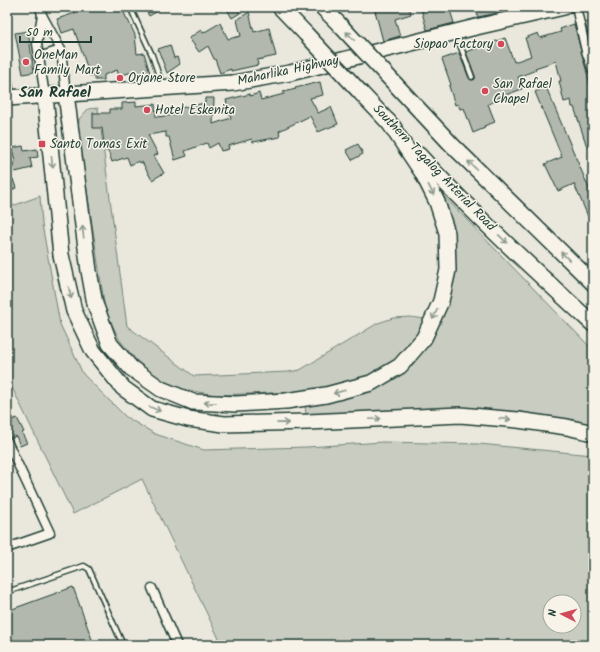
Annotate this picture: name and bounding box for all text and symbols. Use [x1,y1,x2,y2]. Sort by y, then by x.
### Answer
scale bar [20,18,91,44]
text: 50 m [26,23,53,42]
one-way arrow [345,31,355,41]
place label: Siopao Factory [414,34,494,55]
marker: Siopao Factory [496,39,506,49]
place label: OneMan Family Mart [34,45,101,81]
street label: Maharlika Highway [235,50,342,92]
marker: OneMan Family Mart [21,57,31,67]
place label: Orjane Store [128,68,196,89]
marker: Orjane Store [115,73,125,83]
place label: San Rafael Chapel [493,74,552,110]
district label: San Rafael [19,81,91,105]
marker: San Rafael Chapel [480,86,490,96]
place label: Hotel Eskenita [155,100,235,121]
street label: Southern Tagalog Arterial Road [367,100,501,237]
marker: Hotel Eskenita [142,105,152,115]
place label: Santo Tomas Exit [50,134,148,155]
marker: Santo Tomas Exit [37,139,47,149]
one-way arrow [48,155,55,168]
one-way arrow [467,160,477,170]
one-way arrow [428,183,435,195]
one-way arrow [80,226,87,239]
one-way arrow [498,234,508,244]
one-way arrow [560,251,570,261]
one-way arrow [66,286,74,299]
one-way arrow [431,308,438,320]
one-way arrow [332,389,345,396]
one-way arrow [204,399,217,406]
one-way arrow [149,406,161,414]
one-way arrow [498,415,511,422]
one-way arrow [368,416,381,423]
one-way arrow [276,419,289,427]
north arrow [542,594,582,634]
text: N [544,609,562,617]

